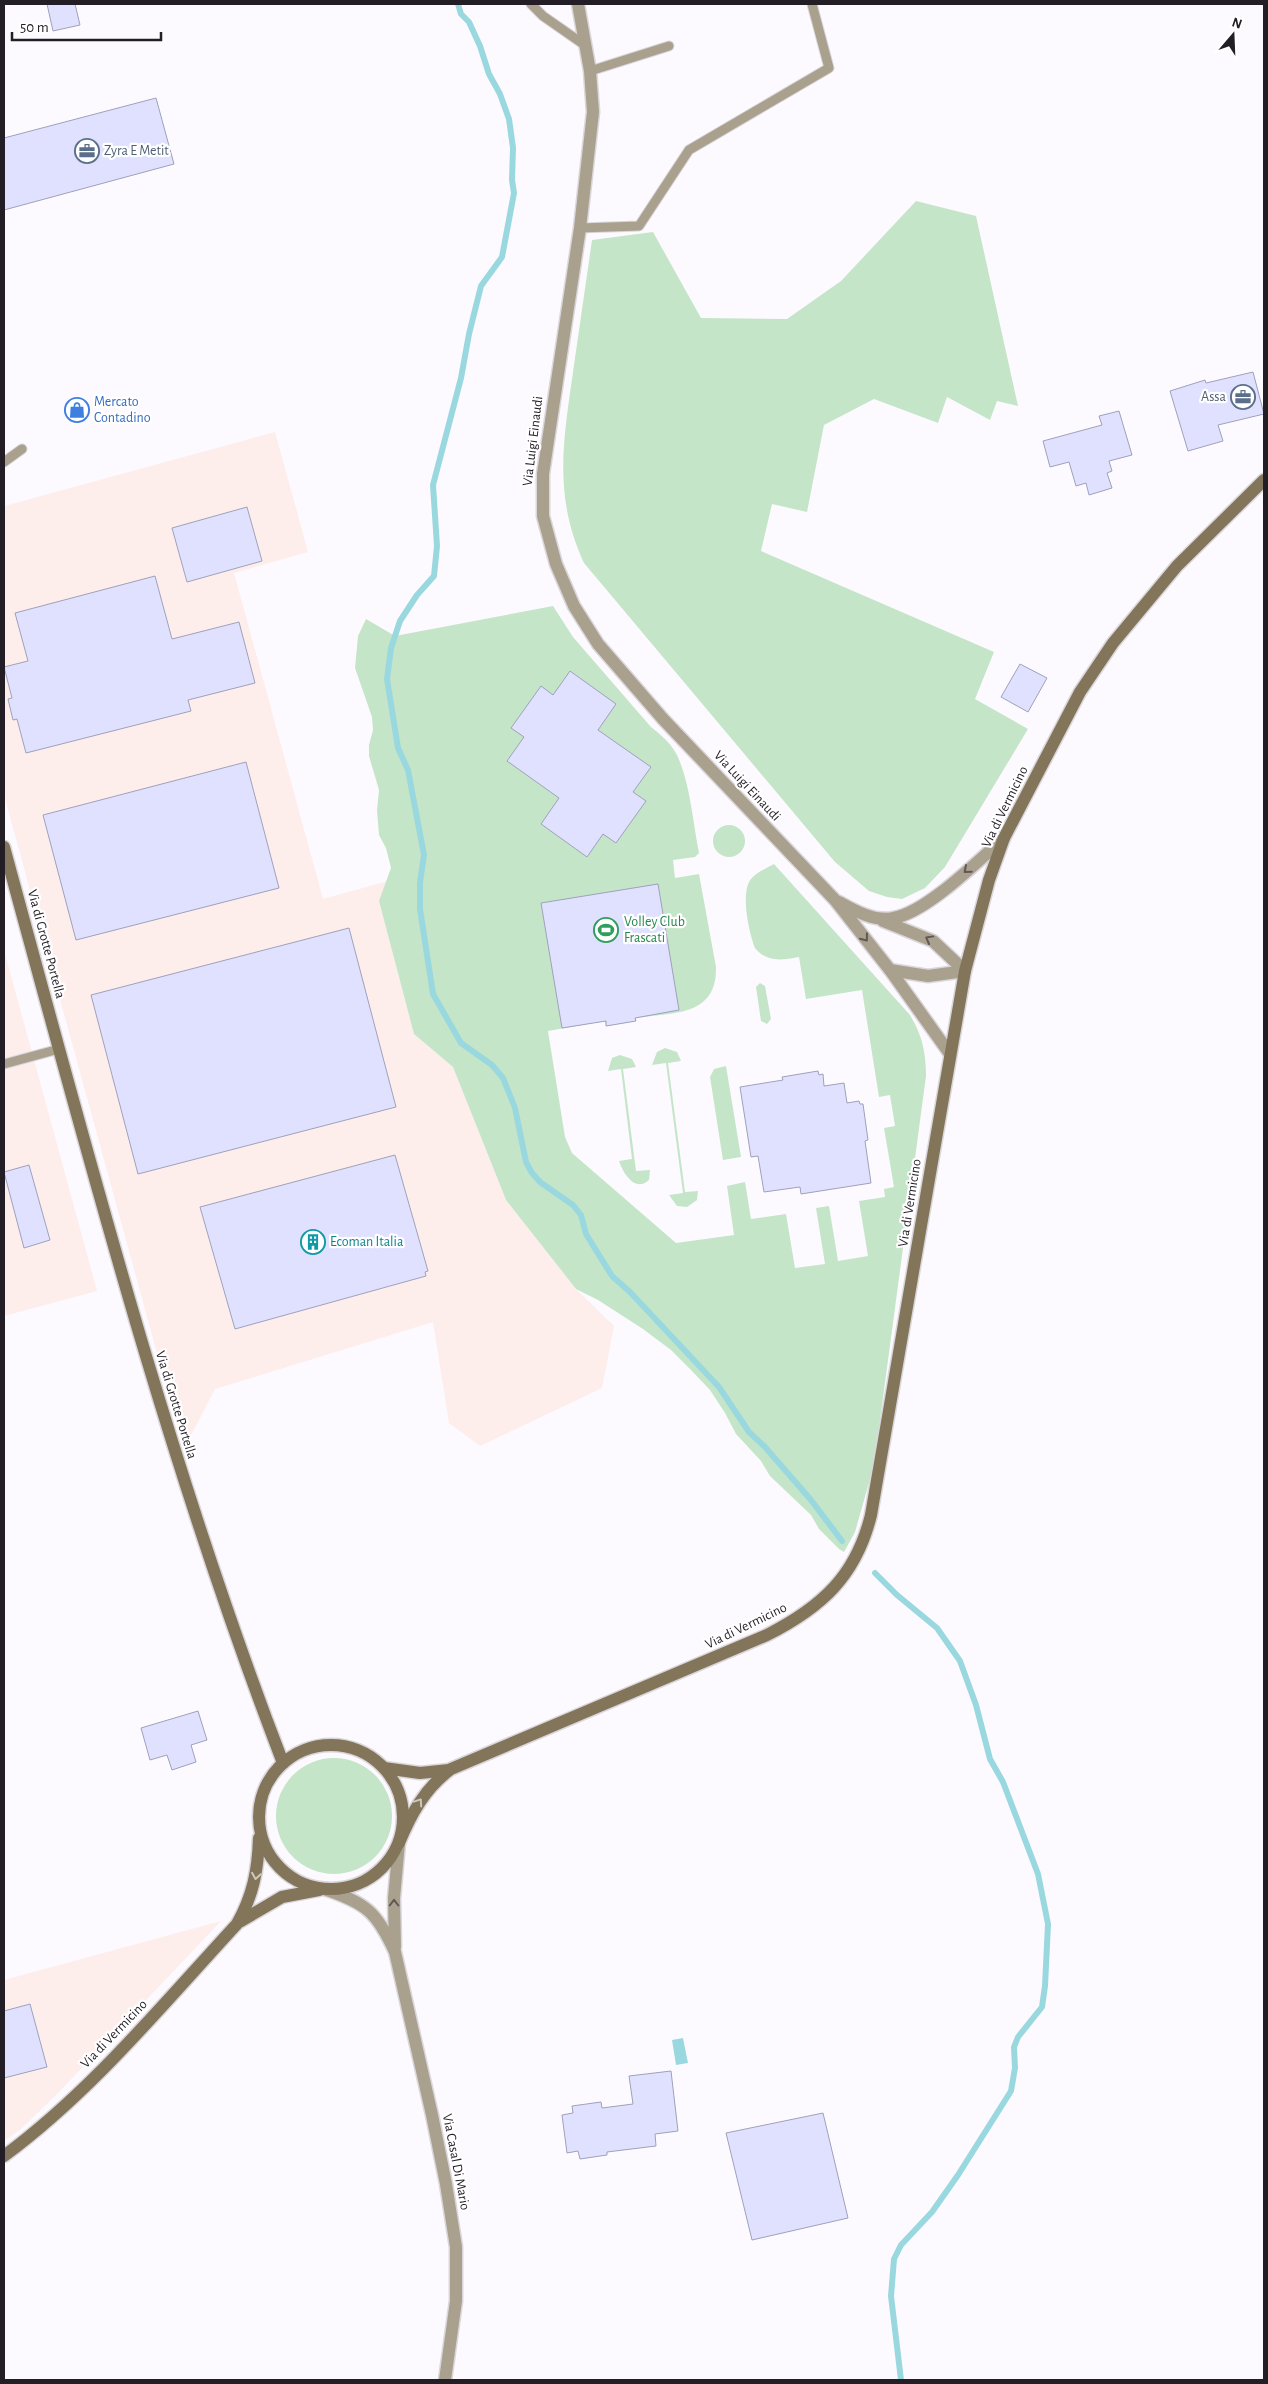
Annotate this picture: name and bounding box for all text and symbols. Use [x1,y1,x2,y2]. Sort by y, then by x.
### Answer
scale bar [12,10,161,42]
north arrow [1208,10,1258,60]
text: N [1230,15,1244,32]
text: 50 m [20,20,49,35]
office icon: Zyra E Metit [74,138,100,164]
place label: Zyra E Metit [104,144,169,158]
office icon: Assa [1230,384,1256,410]
place label: Assa [1201,390,1227,404]
place label: Mercato Contadino [94,395,151,425]
street label: Via Luigi Einaudi [521,395,545,487]
shop icon: Mercato Contadino [64,397,90,423]
street label: Via Luigi Einaudi [711,748,783,824]
street label: Via di Vermicino [979,764,1031,850]
one-way arrow [964,864,973,873]
street label: Via di Grotte Portella [25,888,67,1000]
place label: Volley Club Frascati [624,915,685,945]
sports icon: Volley Club Frascati [593,917,619,943]
one-way arrow [859,932,868,942]
one-way arrow [925,936,934,946]
street label: Via di Vermicino [896,1158,924,1248]
building icon: Ecoman Italia [300,1229,326,1255]
place label: Ecoman Italia [330,1235,404,1249]
street label: Via di Grotte Portella [153,1349,199,1461]
street label: Via di Vermicino [703,1600,789,1652]
one-way arrow [413,1798,422,1808]
one-way arrow [251,1872,261,1880]
one-way arrow [389,1899,399,1907]
street label: Via di Vermicino [78,1997,150,2071]
street label: Via Casal Di Mario [440,2113,472,2212]

